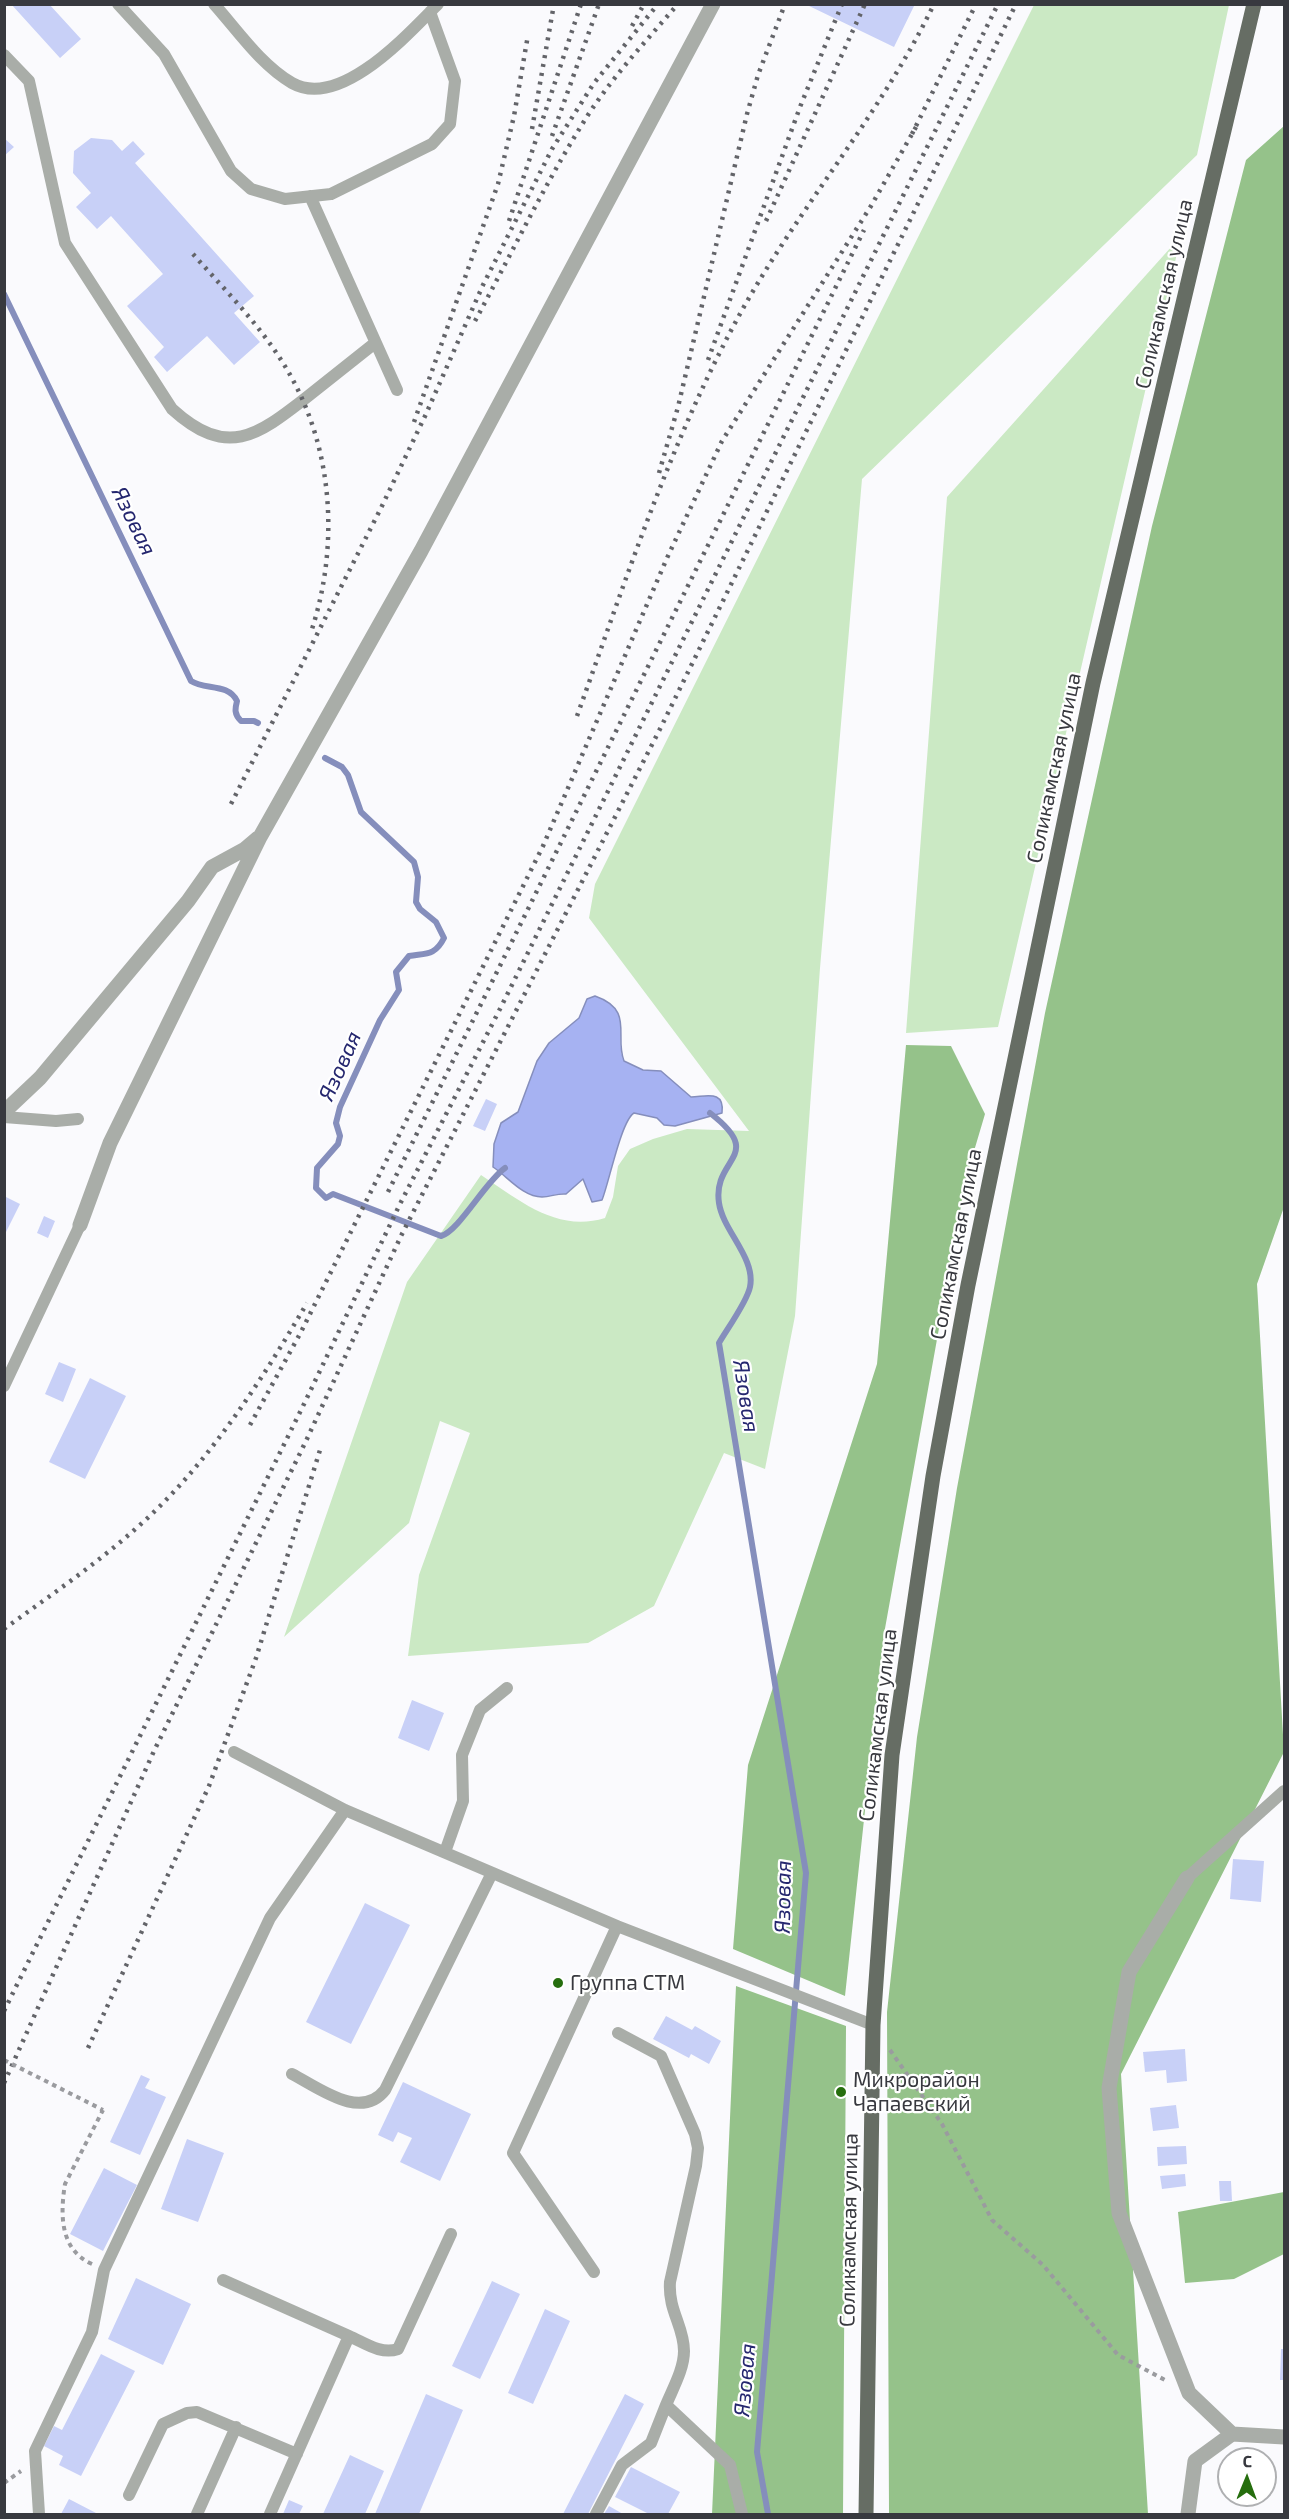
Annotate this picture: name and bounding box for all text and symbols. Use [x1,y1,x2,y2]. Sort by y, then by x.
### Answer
street label: Соликамская улица [1130,197,1198,391]
water label: Язовая [106,482,162,560]
street label: Соликамская улица [1021,670,1087,866]
water label: Язовая [313,1027,367,1105]
street label: Соликамская улица [925,1146,987,1342]
water label: Язовая [727,1358,765,1434]
street label: Соликамская улица [854,1627,902,1823]
water label: Язовая [769,1860,797,1934]
place label: Группа СТМ [570,1970,685,1996]
marker: Группа СТМ [551,1976,565,1990]
place label: Микрорайон Чапаевский [853,2067,980,2117]
marker: Микрорайон Чапаевский [834,2085,848,2099]
street label: Соликамская улица [835,2133,863,2327]
water label: Язовая [729,2342,761,2418]
north arrow [1217,2447,1277,2507]
text: С [1242,2451,1252,2470]

